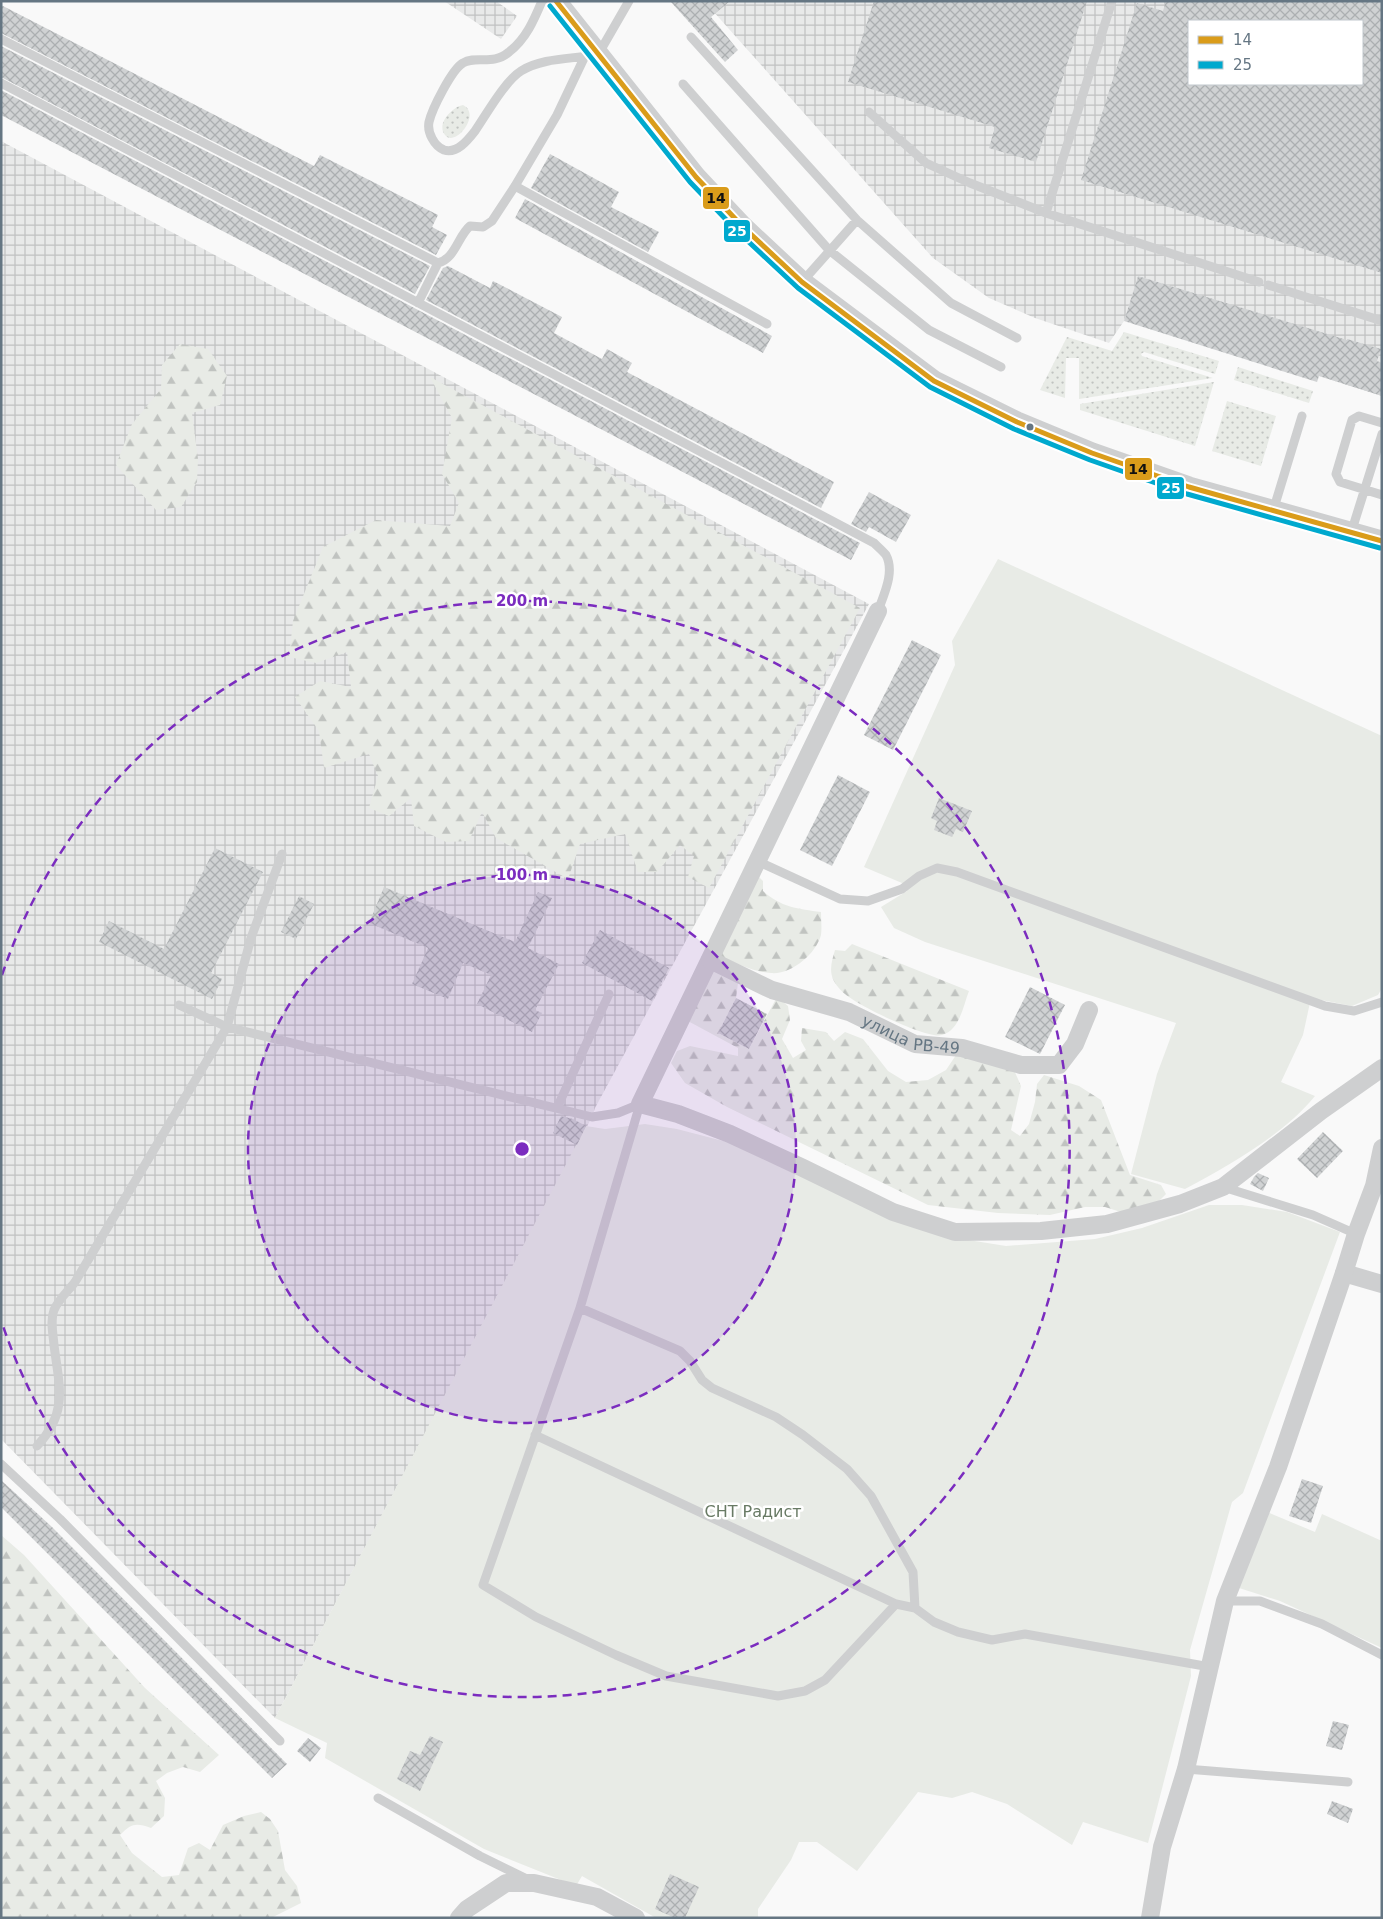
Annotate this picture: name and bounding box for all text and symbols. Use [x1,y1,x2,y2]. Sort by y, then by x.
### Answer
legend [1188,20,1363,85]
text: 14 [1233,31,1252,49]
text: 25 [1233,56,1252,74]
line badge: 14 [702,186,730,210]
text: 14 [706,190,726,206]
line badge: 25 [723,219,751,243]
text: 25 [727,223,747,239]
unlabelled marker [1025,422,1035,432]
line badge: 14 [1124,457,1153,481]
text: 14 [1128,461,1148,477]
line badge: 25 [1156,476,1185,500]
text: 25 [1161,480,1181,496]
text: 200 m [496,592,548,610]
text: 100 m [496,866,548,884]
street label: улица РВ-49 [859,1011,961,1058]
centre of rings [513,1140,531,1158]
park label: СНТ Радист [704,1502,802,1521]

